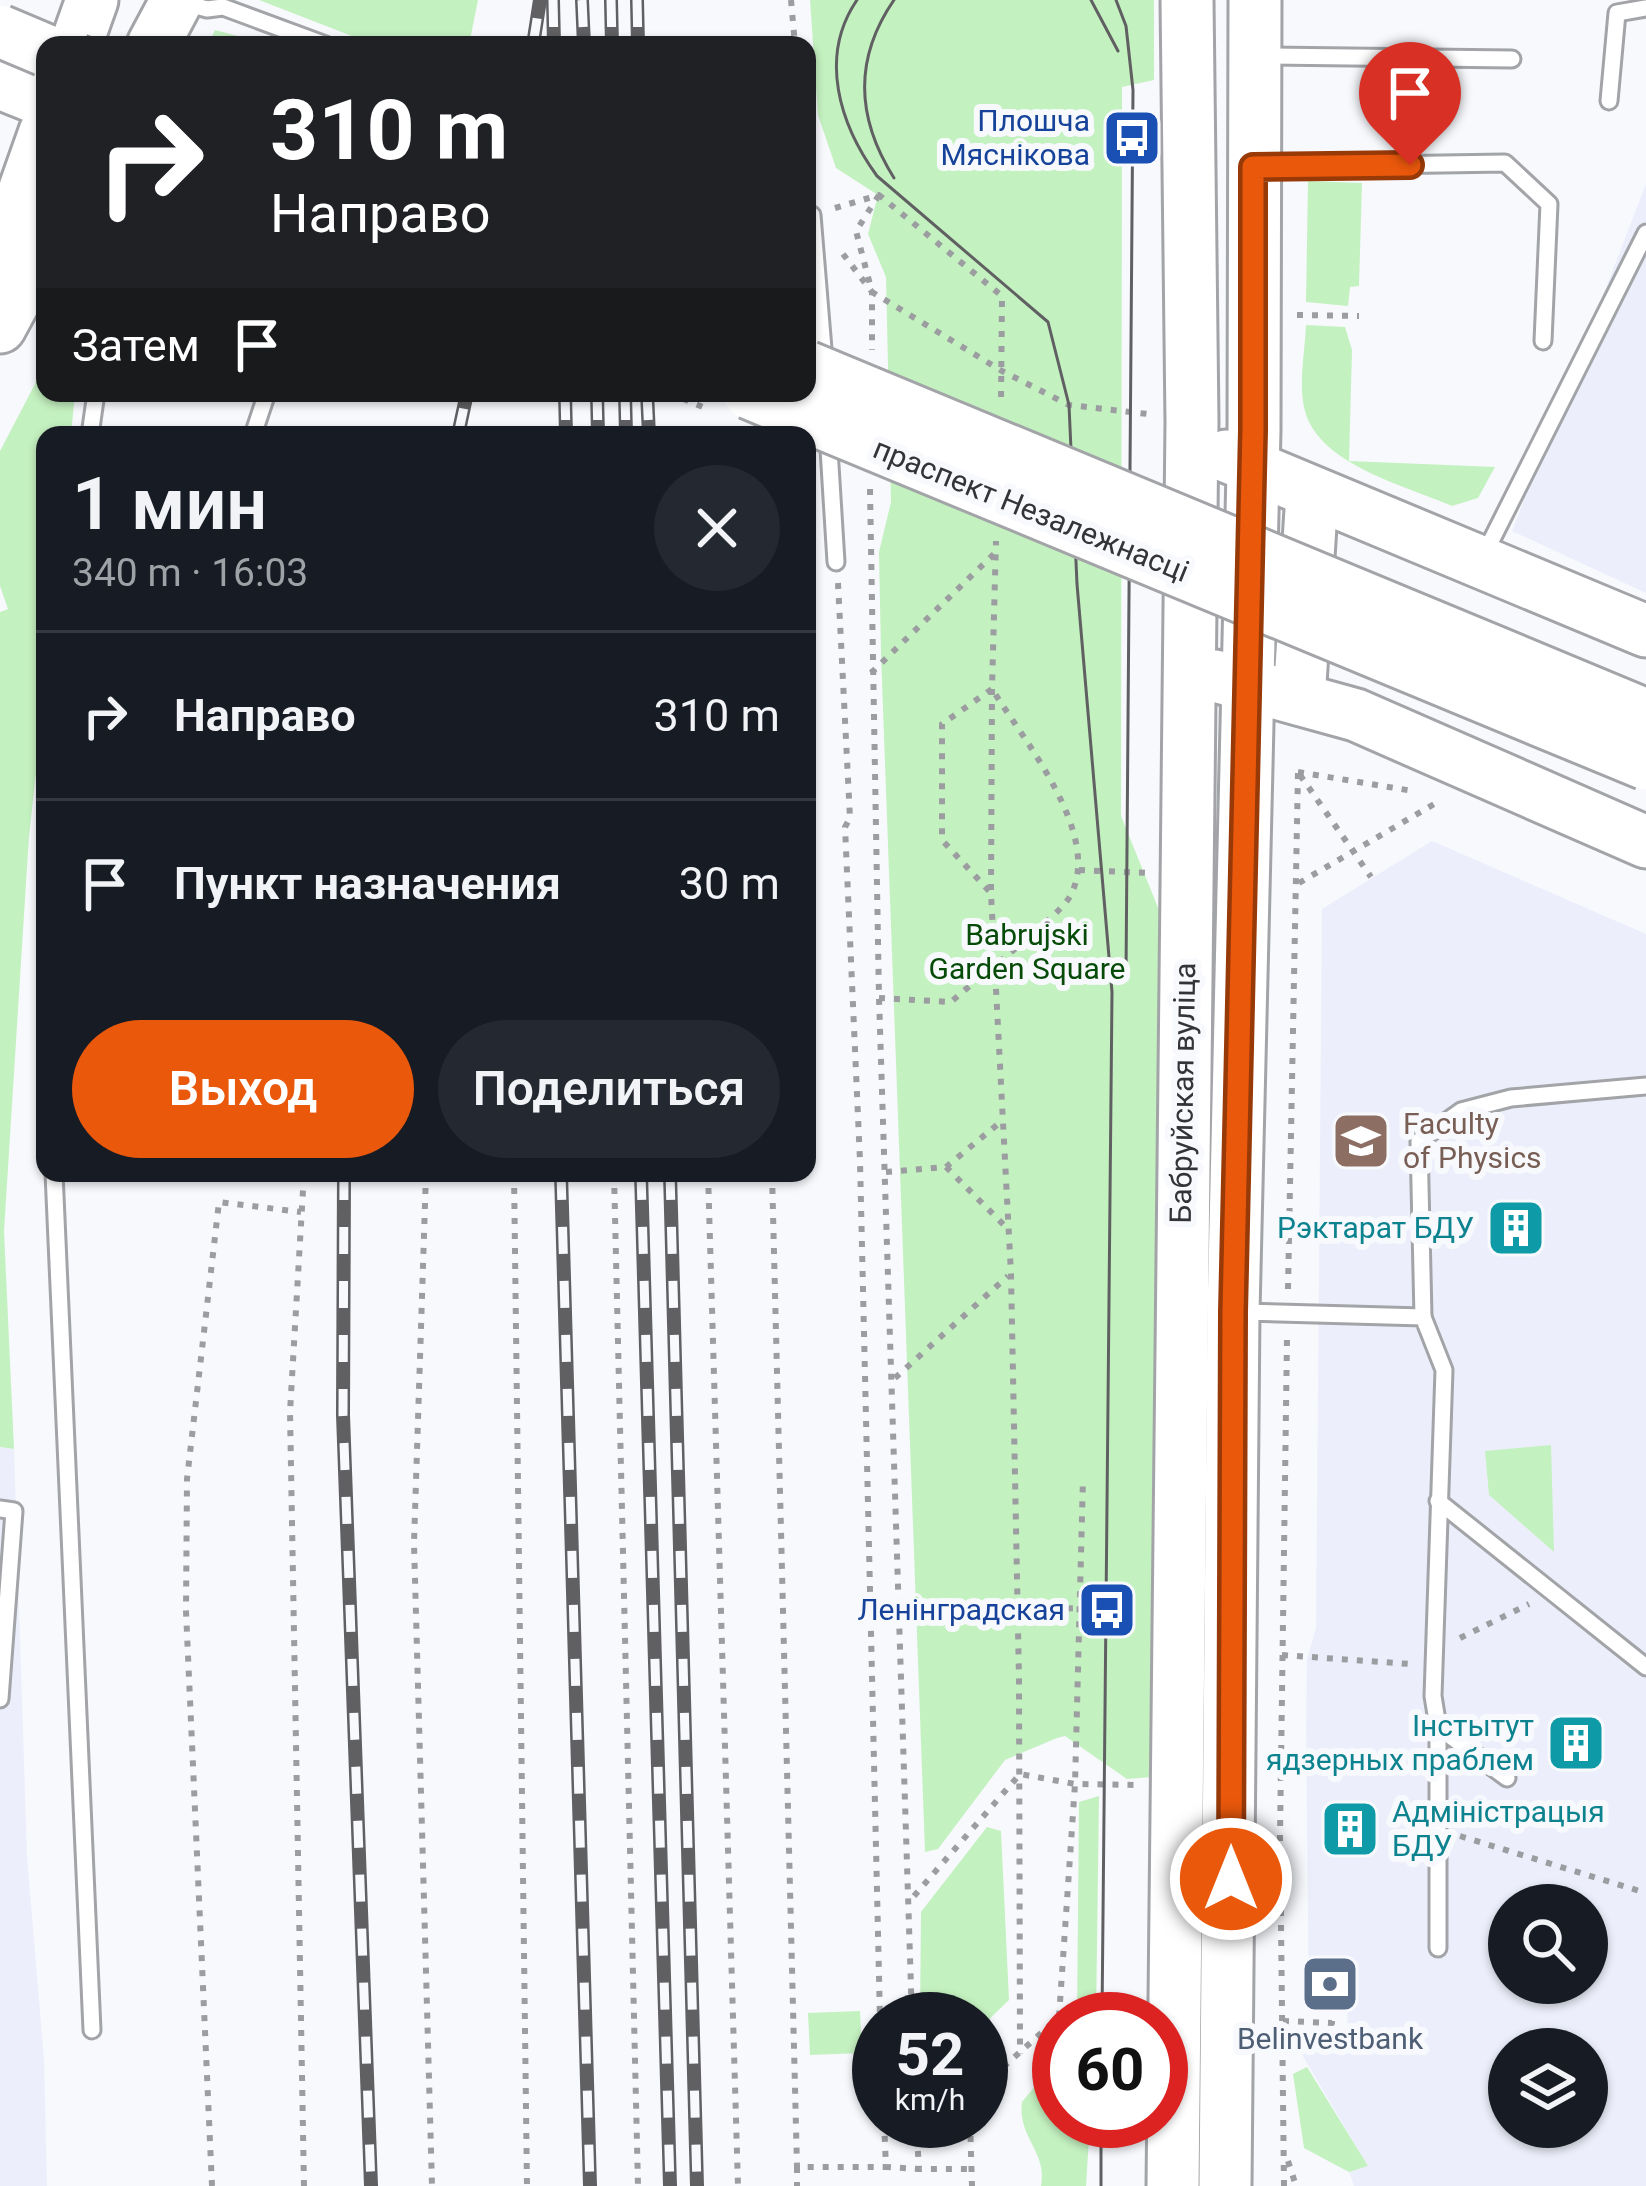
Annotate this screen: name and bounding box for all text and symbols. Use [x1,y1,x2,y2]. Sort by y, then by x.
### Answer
pin [1359,42,1461,165]
icon: arrive [1377,60,1443,126]
text: 310 m [270,81,508,180]
icon: right [72,84,228,240]
place label: Плошча Мяснікова [941,103,1090,172]
bus stop icon: Плошча Мяснікова [1101,107,1163,169]
text: Направо [270,182,490,245]
icon: arrive [224,312,290,378]
text: Затем [72,319,200,372]
street label: праспект Незалежнасці [868,430,1194,589]
text: 1 мин [72,462,267,547]
button: close [654,465,780,591]
text: 340 m · 16:03 [72,550,308,596]
icon: right [72,683,138,749]
text: Направо [174,689,356,742]
text: 310 m [654,689,780,742]
icon: arrive [72,851,138,917]
text: Пункт назначения [174,857,561,910]
text: 30 m [679,857,780,910]
park label: Babrujski Garden Square [929,917,1126,986]
street label: Бабруйская вуліца [1163,962,1202,1224]
button: Выход [72,1020,414,1158]
button: Поделиться [438,1020,780,1158]
place label: Faculty of Physics [1403,1106,1542,1175]
school or university icon: Faculty of Physics [1330,1110,1392,1172]
building icon: Рэктарат БДУ [1485,1197,1547,1259]
place label: Рэктарат БДУ [1277,1210,1474,1245]
bus stop icon: Ленінградская [1076,1579,1138,1641]
place label: Ленінградская [857,1592,1065,1627]
place label: Інстытут ядзерных праблем [1266,1708,1534,1777]
building icon: Інстытут ядзерных праблем [1545,1712,1607,1774]
place label: Адміністрацыя БДУ [1392,1794,1605,1863]
building icon: Адміністрацыя БДУ [1319,1798,1381,1860]
position arrow [1168,1816,1294,1942]
map controls [1488,1884,1608,2148]
button: search [1488,1884,1608,2004]
bank icon: Belinvestbank [1299,1953,1361,2015]
speed limit sign: 60 [1032,1992,1188,2148]
text: 52 [896,2019,964,2090]
place label: Belinvestbank [1237,2021,1424,2056]
button: layers [1488,2028,1608,2148]
text: km/h [895,2082,965,2117]

